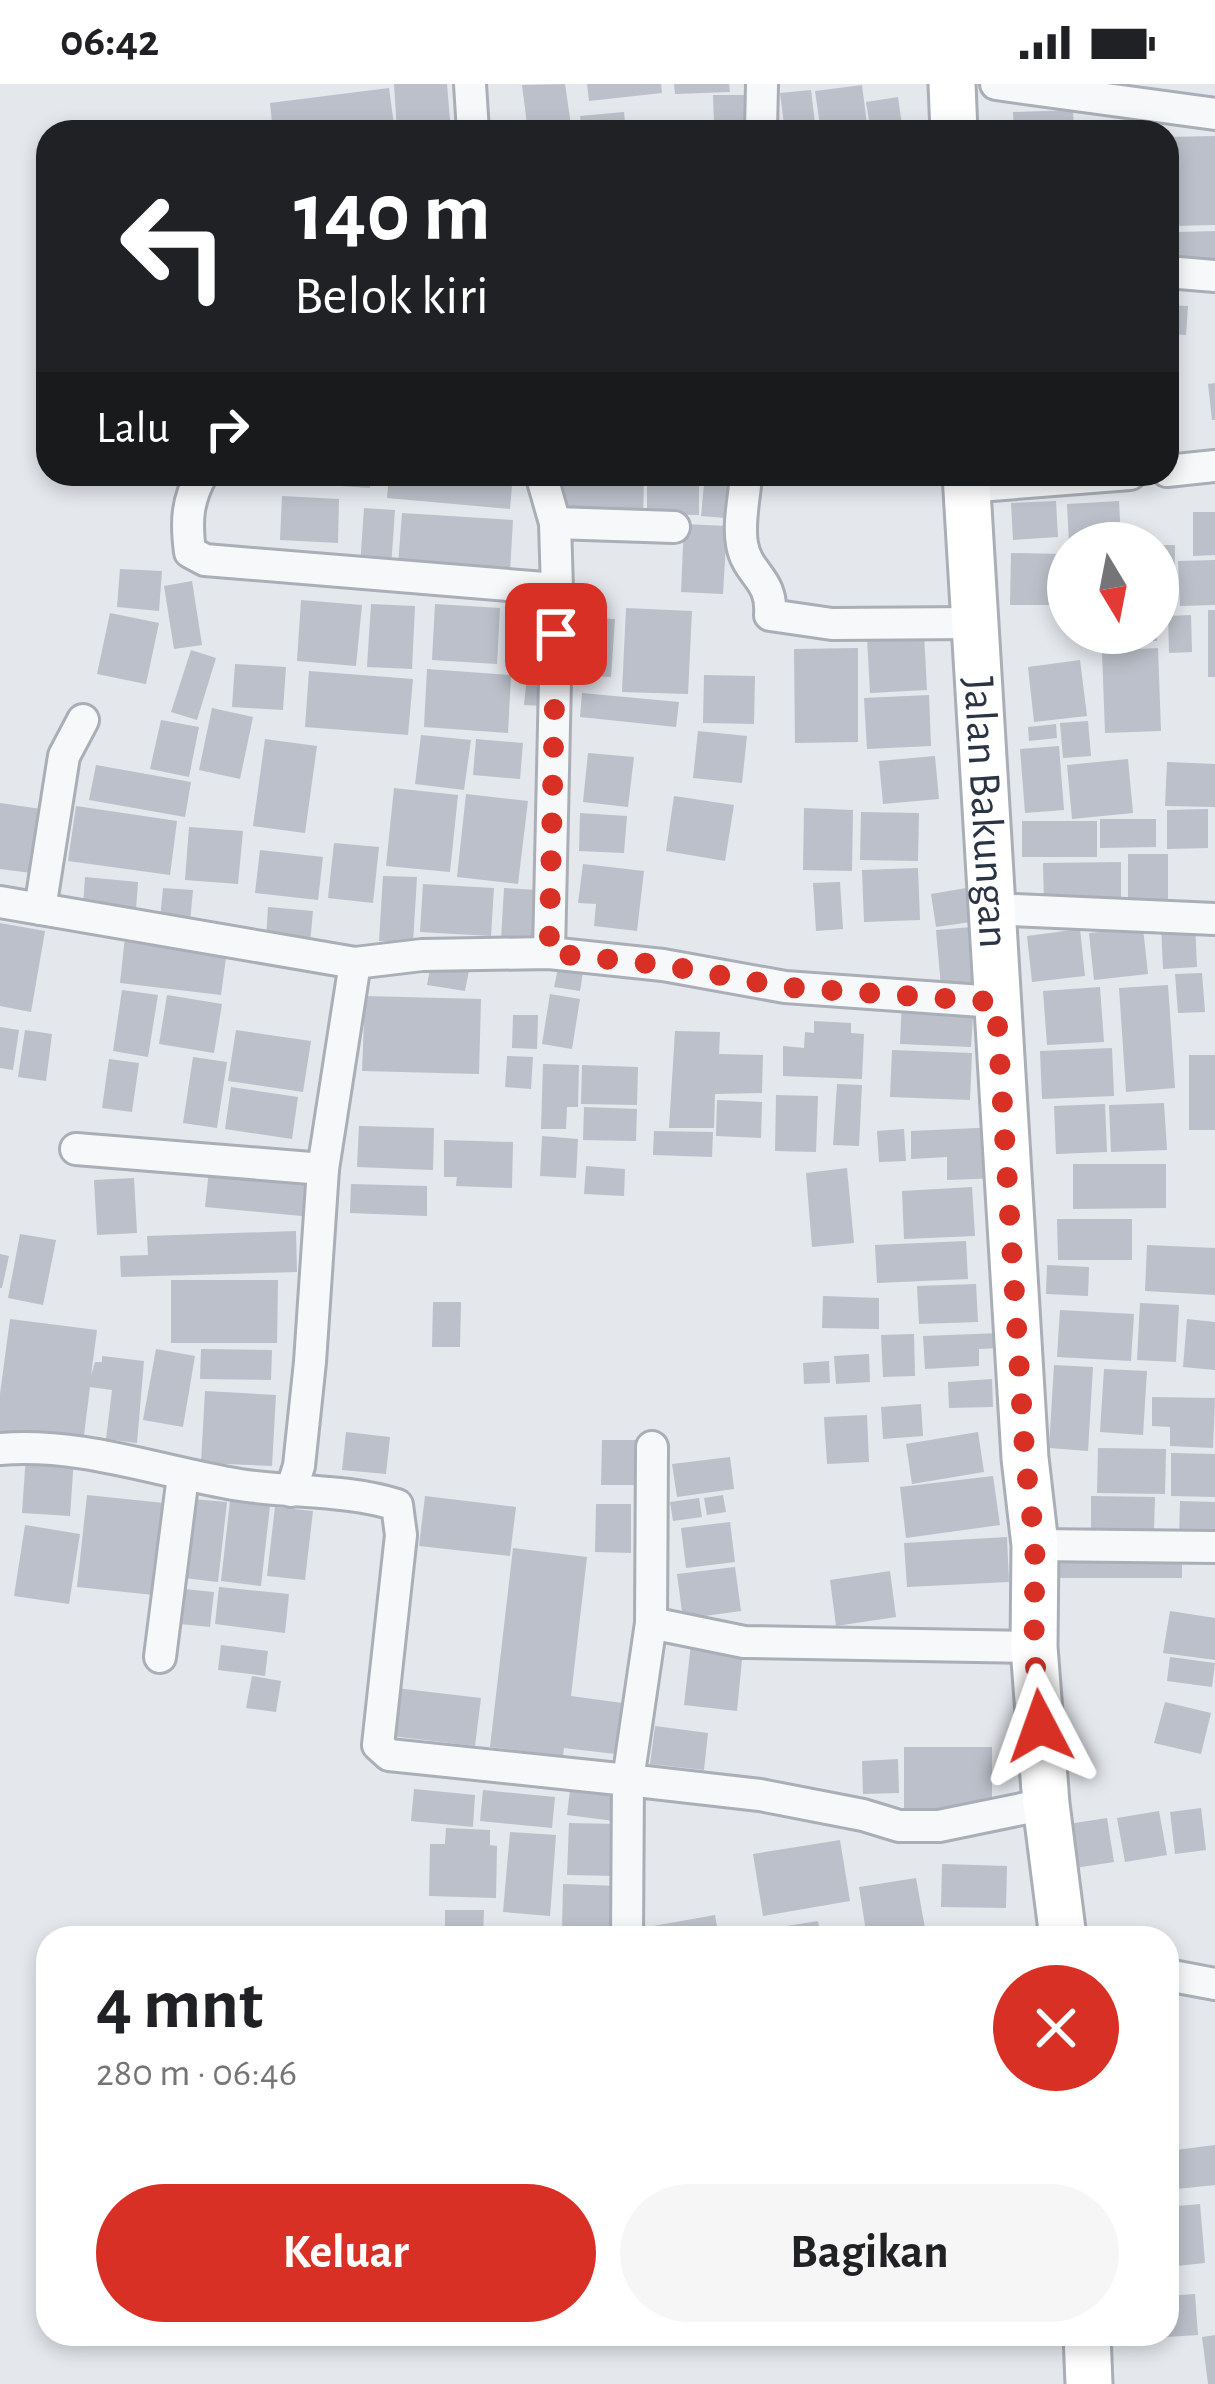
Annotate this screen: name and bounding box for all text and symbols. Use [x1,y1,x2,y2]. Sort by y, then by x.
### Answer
text: 06:42 [60,19,159,64]
icon: left [96,168,252,324]
text: 140 m [294,172,491,256]
text: Belok kiri [294,270,489,324]
icon: right [194,396,260,462]
text: Lalu [96,406,170,451]
north arrow [1047,522,1179,654]
map controls [1047,522,1179,654]
pin [505,583,607,685]
icon: arrive [523,601,589,667]
street label: Jalan Bakungan [956,675,1017,950]
position arrow [977,1663,1103,1789]
button: close [993,1965,1119,2091]
text: 4 mnt [96,1969,263,2041]
text: 280 m · 06:46 [96,2054,297,2093]
button: Keluar [96,2184,596,2322]
button: Bagikan [620,2184,1119,2322]

